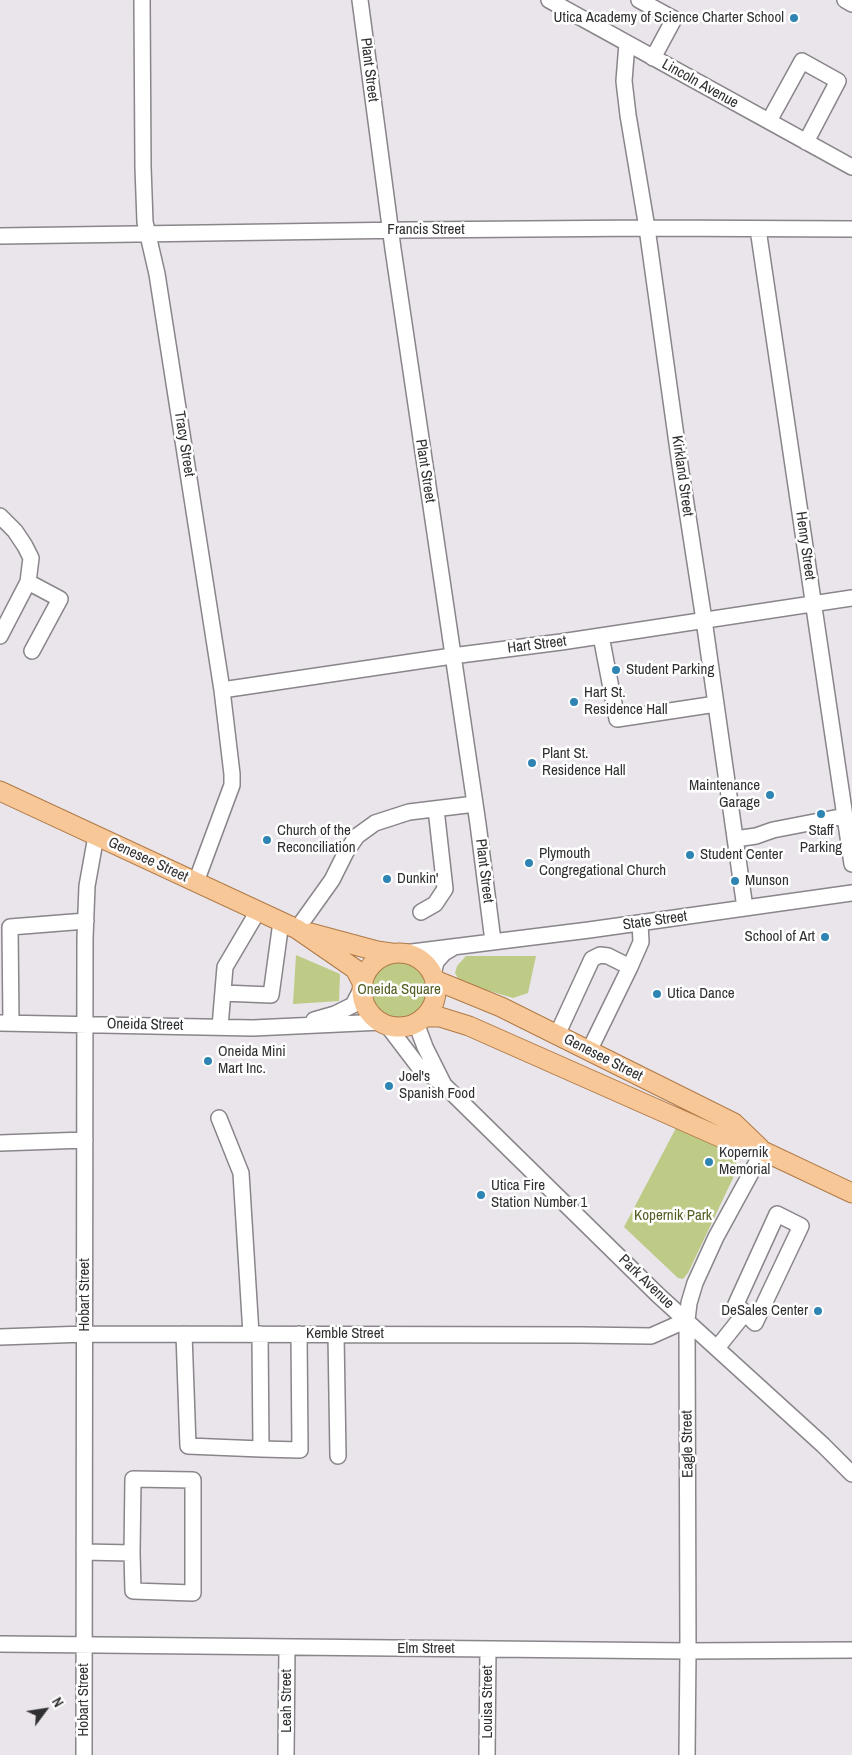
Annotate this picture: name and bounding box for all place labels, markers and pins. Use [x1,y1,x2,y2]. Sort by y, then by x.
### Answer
place label: Utica Academy of Science Charter School [554,9,784,27]
marker: Utica Academy of Science Charter School [788,12,800,24]
place label: Student Parking [626,661,714,679]
marker: Student Parking [610,664,622,676]
place label: Hart St. Residence Hall [584,684,667,719]
marker: Hart St. Residence Hall [568,696,580,708]
place label: Plant St. Residence Hall [542,745,625,780]
marker: Plant St. Residence Hall [526,757,538,769]
place label: Maintenance Garage [689,777,760,812]
marker: Maintenance Garage [764,789,776,801]
marker: Staff Parking [815,808,827,820]
place label: Church of the Reconciliation [277,822,356,857]
place label: Staff Parking [800,822,842,857]
marker: Church of the Reconciliation [261,834,273,846]
place label: Plymouth Congregational Church [539,845,666,880]
place label: Student Center [700,846,783,864]
marker: Student Center [684,849,696,861]
marker: Plymouth Congregational Church [523,857,535,869]
place label: Dunkin' [397,870,438,888]
place label: Munson [745,872,789,890]
marker: Dunkin' [381,873,393,885]
marker: Munson [729,875,741,887]
place label: School of Art [745,928,815,946]
marker: School of Art [819,931,831,943]
place label: Utica Dance [667,985,735,1003]
marker: Utica Dance [651,988,663,1000]
place label: Oneida Mini Mart Inc. [218,1043,286,1078]
marker: Oneida Mini Mart Inc. [202,1055,214,1067]
place label: Joel's Spanish Food [399,1068,475,1103]
marker: Joel's Spanish Food [383,1080,395,1092]
place label: Kopernik Memorial [719,1144,770,1179]
marker: Kopernik Memorial [703,1156,715,1168]
place label: Utica Fire Station Number 1 [491,1177,587,1212]
marker: Utica Fire Station Number 1 [475,1189,487,1201]
place label: DeSales Center [721,1302,808,1320]
marker: DeSales Center [812,1305,824,1317]

